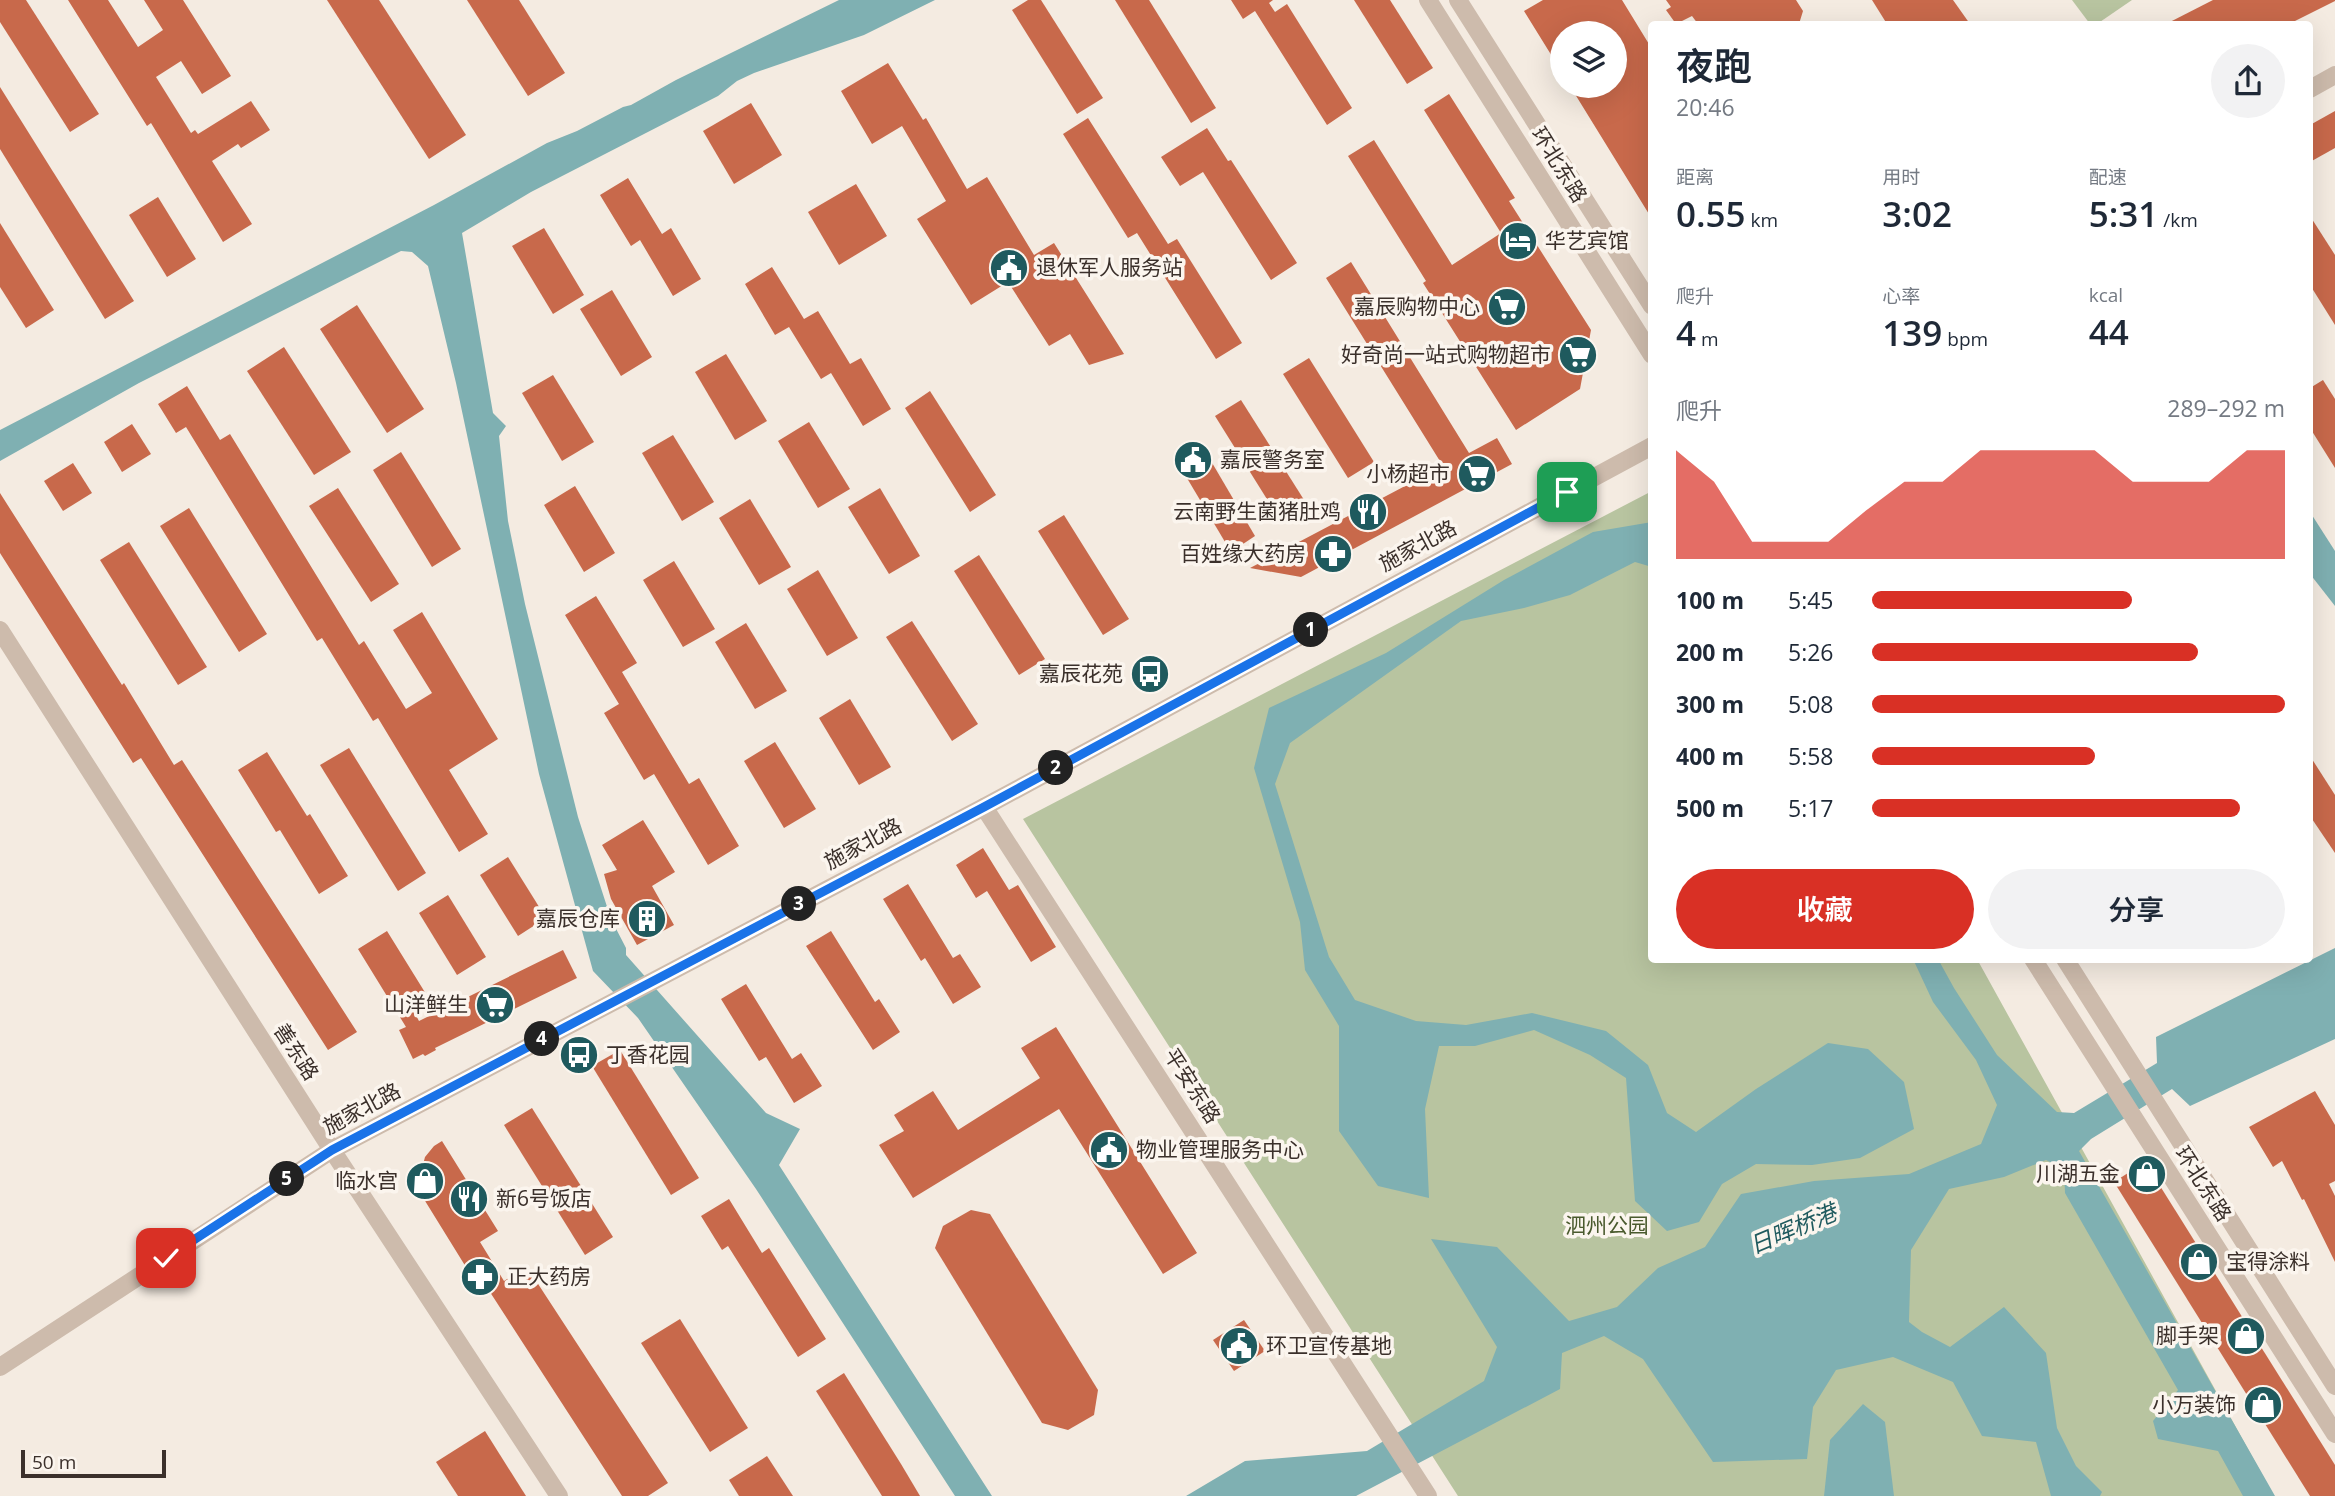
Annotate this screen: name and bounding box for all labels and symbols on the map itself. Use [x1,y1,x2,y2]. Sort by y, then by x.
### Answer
street label: 环北东路 [1526,121,1594,208]
hotel icon: 华艺宾馆 [1497,220,1539,262]
place label: 华艺宾馆 [1545,226,1629,254]
public building icon: 退休军人服务站 [988,247,1030,289]
place label: 退休军人服务站 [1036,253,1183,281]
supermarket icon: 嘉辰购物中心 [1486,286,1528,328]
place label: 嘉辰购物中心 [1354,292,1480,320]
supermarket icon: 好奇尚一站式购物超市 [1557,334,1599,376]
place label: 好奇尚一站式购物超市 [1341,340,1551,368]
public building icon: 嘉辰警务室 [1172,439,1214,481]
place label: 嘉辰警务室 [1220,445,1325,473]
supermarket icon: 小杨超市 [1456,453,1498,495]
place label: 小杨超市 [1366,459,1450,487]
pin [1537,462,1597,522]
restaurant icon: 云南野生菌猪肚鸡 [1347,491,1389,533]
place label: 云南野生菌猪肚鸡 [1173,497,1341,525]
street label: 施家北路 [1374,513,1461,577]
pharmacy icon: 百姓缘大药房 [1312,533,1354,575]
place label: 百姓缘大药房 [1180,539,1306,567]
pin: 1 [1294,612,1328,648]
bus stop icon: 嘉辰花苑 [1129,653,1171,695]
place label: 嘉辰花苑 [1039,659,1123,687]
pin: 2 [1038,750,1074,786]
street label: 施家北路 [819,811,906,875]
pin: 3 [782,886,816,922]
building icon: 嘉辰仓库 [626,898,668,940]
place label: 嘉辰仓库 [536,904,620,932]
supermarket icon: 山洋鲜生 [474,984,516,1026]
place label: 山洋鲜生 [384,990,468,1018]
street label: 善东路 [268,1017,326,1085]
pin: 4 [524,1021,560,1056]
bus stop icon: 丁香花园 [558,1034,600,1076]
place label: 丁香花园 [606,1040,690,1068]
street label: 平安东路 [1158,1043,1227,1128]
street label: 施家北路 [318,1076,405,1140]
public building icon: 物业管理服务中心 [1088,1129,1130,1171]
place label: 物业管理服务中心 [1136,1135,1304,1163]
street label: 环北东路 [2169,1141,2238,1226]
shop icon: 川湖五金 [2126,1153,2168,1195]
place label: 川湖五金 [2036,1159,2120,1187]
shop icon: 临水宫 [404,1160,446,1202]
pin: 5 [270,1162,304,1196]
place label: 临水宫 [335,1166,398,1194]
restaurant icon: 新6号饭店 [448,1178,490,1220]
place label: 新6号饭店 [496,1184,592,1212]
water label: 日晖桥港 [1744,1194,1844,1261]
park label: 泗州公园 [1565,1211,1649,1239]
pin [136,1228,196,1288]
shop icon: 宝得涂料 [2178,1241,2220,1283]
place label: 宝得涂料 [2226,1247,2310,1275]
pharmacy icon: 正大药房 [459,1256,501,1298]
place label: 正大药房 [507,1262,591,1290]
shop icon: 脚手架 [2225,1315,2267,1357]
place label: 脚手架 [2156,1321,2219,1349]
public building icon: 环卫宣传基地 [1218,1325,1260,1367]
place label: 环卫宣传基地 [1266,1331,1392,1359]
shop icon: 小万装饰 [2242,1384,2284,1426]
place label: 小万装饰 [2152,1390,2236,1418]
scale bar [21,1447,166,1479]

